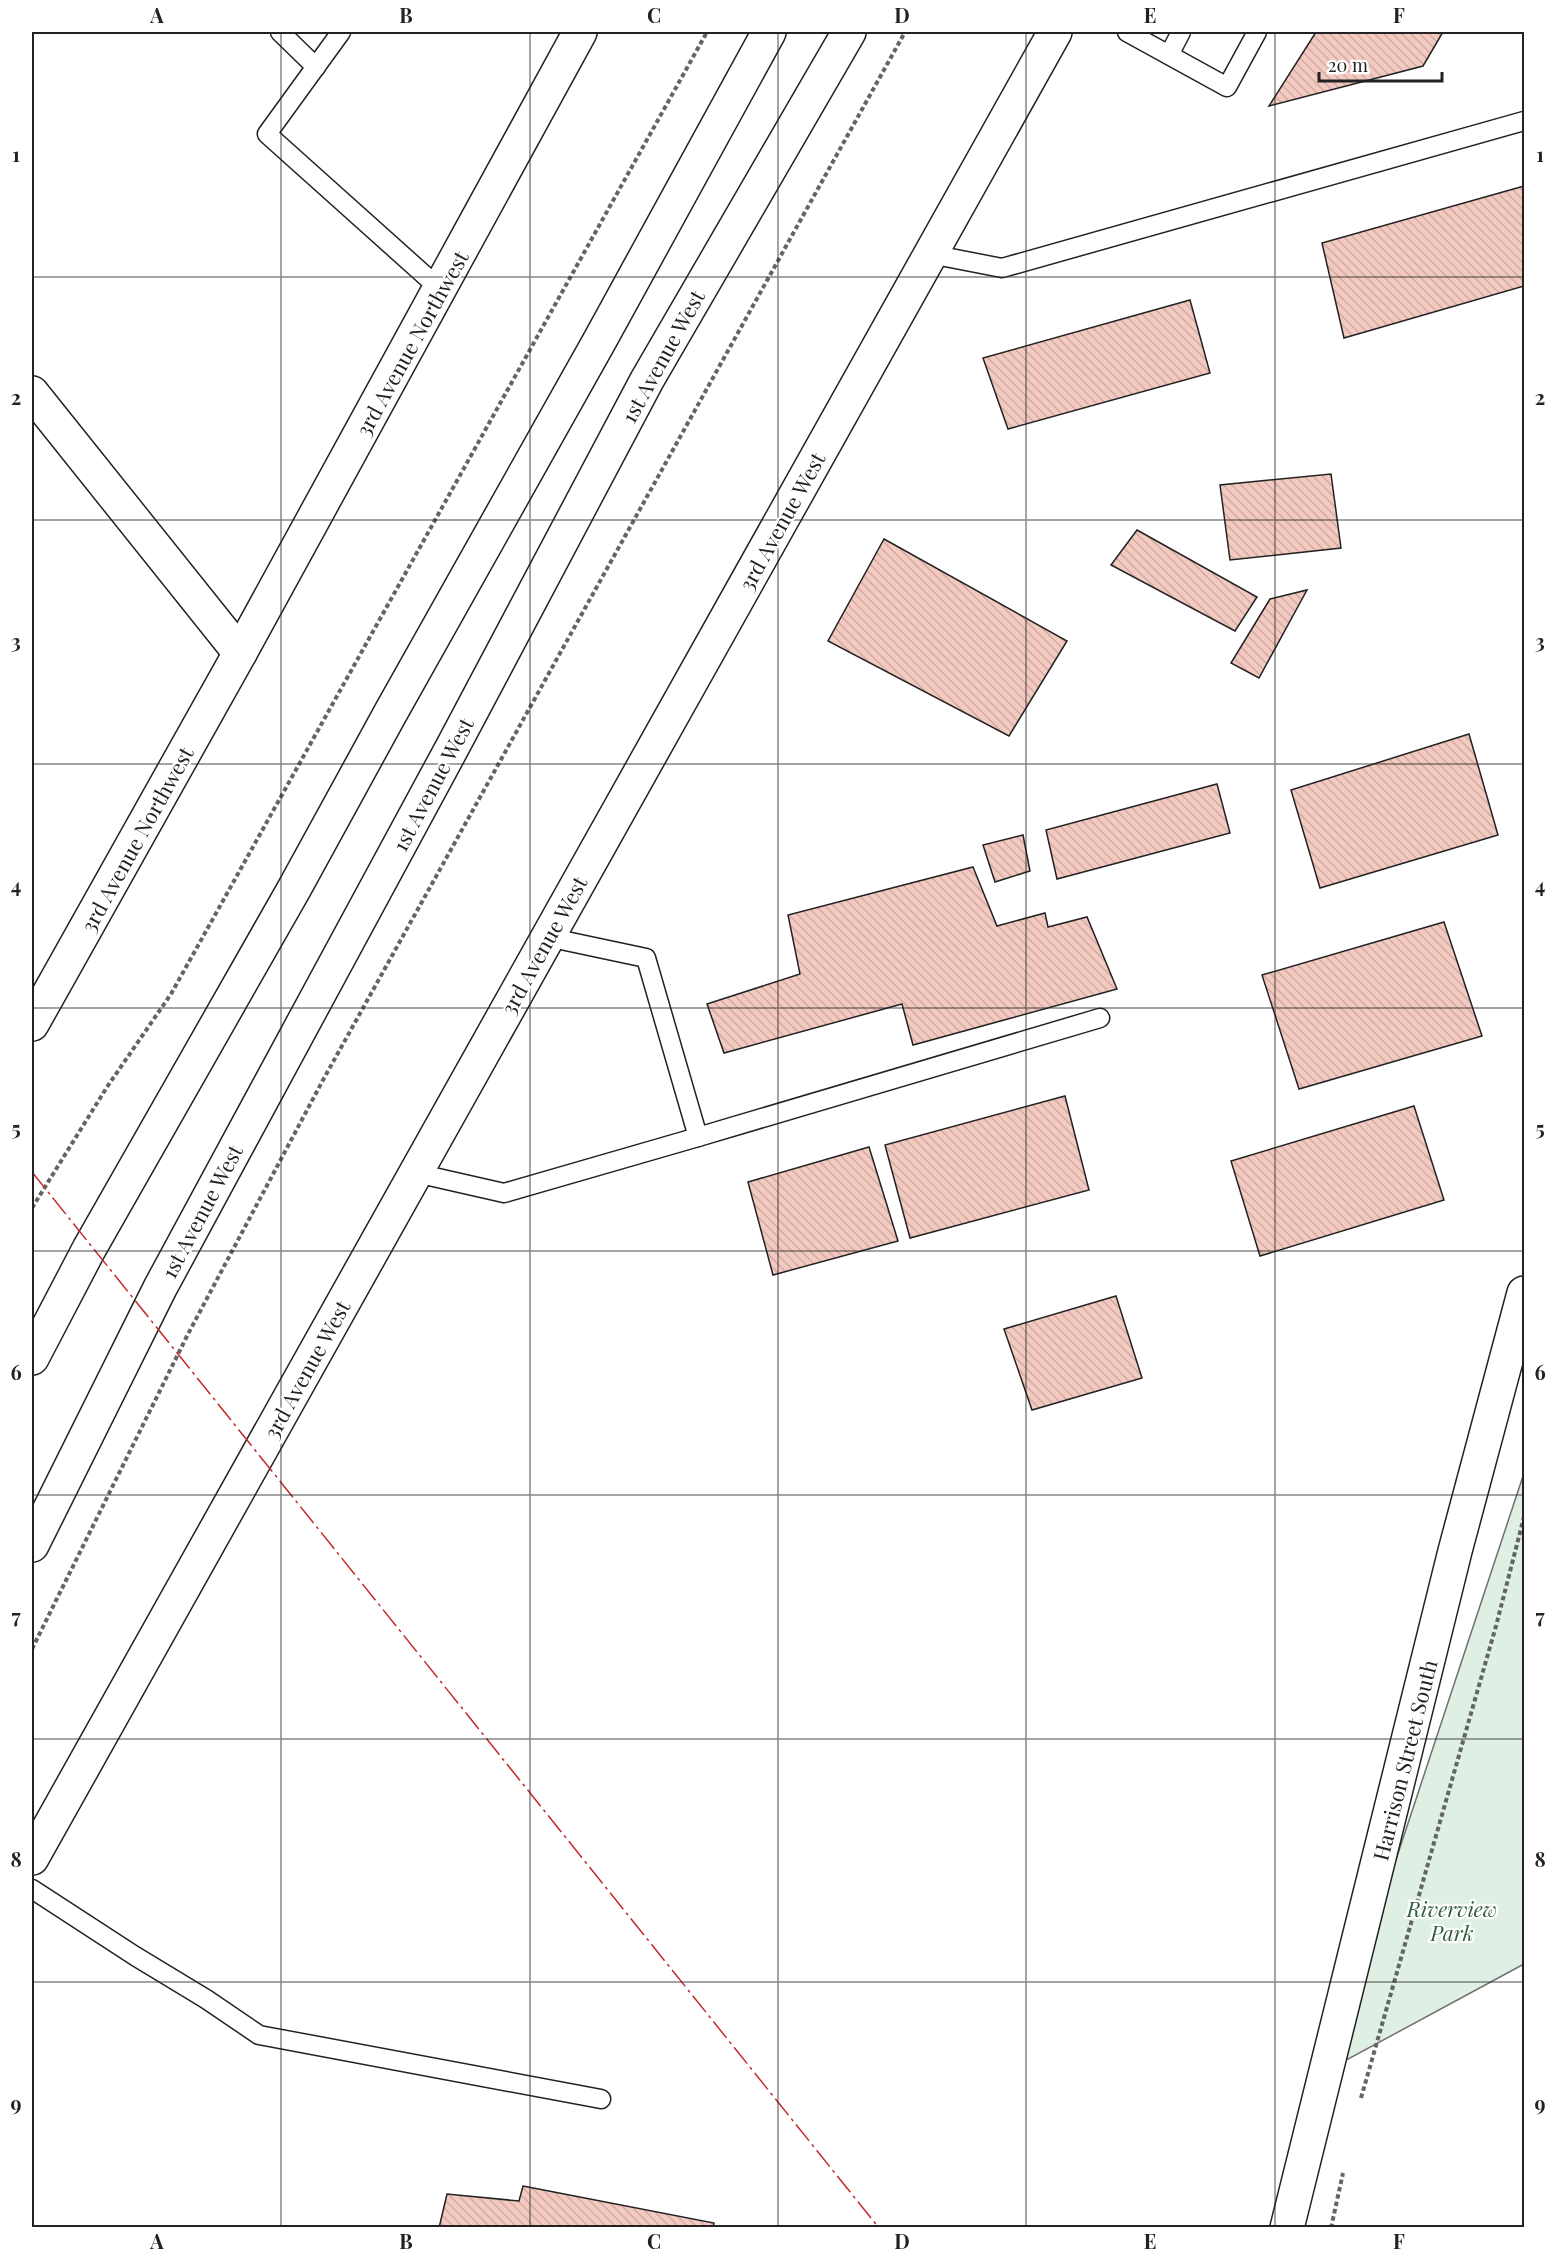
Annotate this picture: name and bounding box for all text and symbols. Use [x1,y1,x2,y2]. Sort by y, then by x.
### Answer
text: A [149,1,164,28]
text: B [399,1,413,28]
text: C [647,1,661,28]
text: D [894,1,910,28]
text: E [1144,1,1156,28]
text: F [1393,1,1405,28]
scale bar [1319,45,1442,83]
text: 20 m [1328,53,1368,77]
text: 1 [12,140,20,167]
text: 1 [1536,140,1544,167]
street label: 3rd Avenue Northwest [348,245,474,441]
street label: 1st Avenue West [614,284,710,427]
text: 2 [11,383,21,410]
text: 2 [1535,383,1545,410]
street label: 3rd Avenue West [731,446,831,595]
text: 3 [11,627,21,654]
text: 3 [1535,627,1545,654]
street label: 1st Avenue West [385,712,479,856]
street label: 3rd Avenue Northwest [73,741,199,937]
street label: 3rd Avenue West [493,870,593,1019]
text: 4 [11,871,21,898]
text: 4 [1535,871,1545,898]
text: 5 [11,1114,21,1141]
text: 5 [1535,1114,1545,1141]
street label: 1st Avenue West [154,1139,248,1283]
street label: 3rd Avenue West [256,1294,356,1443]
text: 6 [10,1358,22,1385]
text: 6 [1534,1358,1546,1385]
text: 7 [11,1602,21,1629]
text: 7 [1535,1602,1545,1629]
street label: Harrison Street South [1366,1656,1443,1863]
text: 8 [10,1845,22,1872]
text: 8 [1534,1845,1546,1872]
park label: Riverview Park [1406,1894,1497,1946]
text: 9 [10,2089,22,2116]
text: 9 [1534,2089,1546,2116]
text: A [149,2227,164,2254]
text: B [399,2227,413,2254]
text: C [647,2227,661,2254]
text: D [894,2227,910,2254]
text: E [1144,2227,1156,2254]
text: F [1393,2227,1405,2254]

